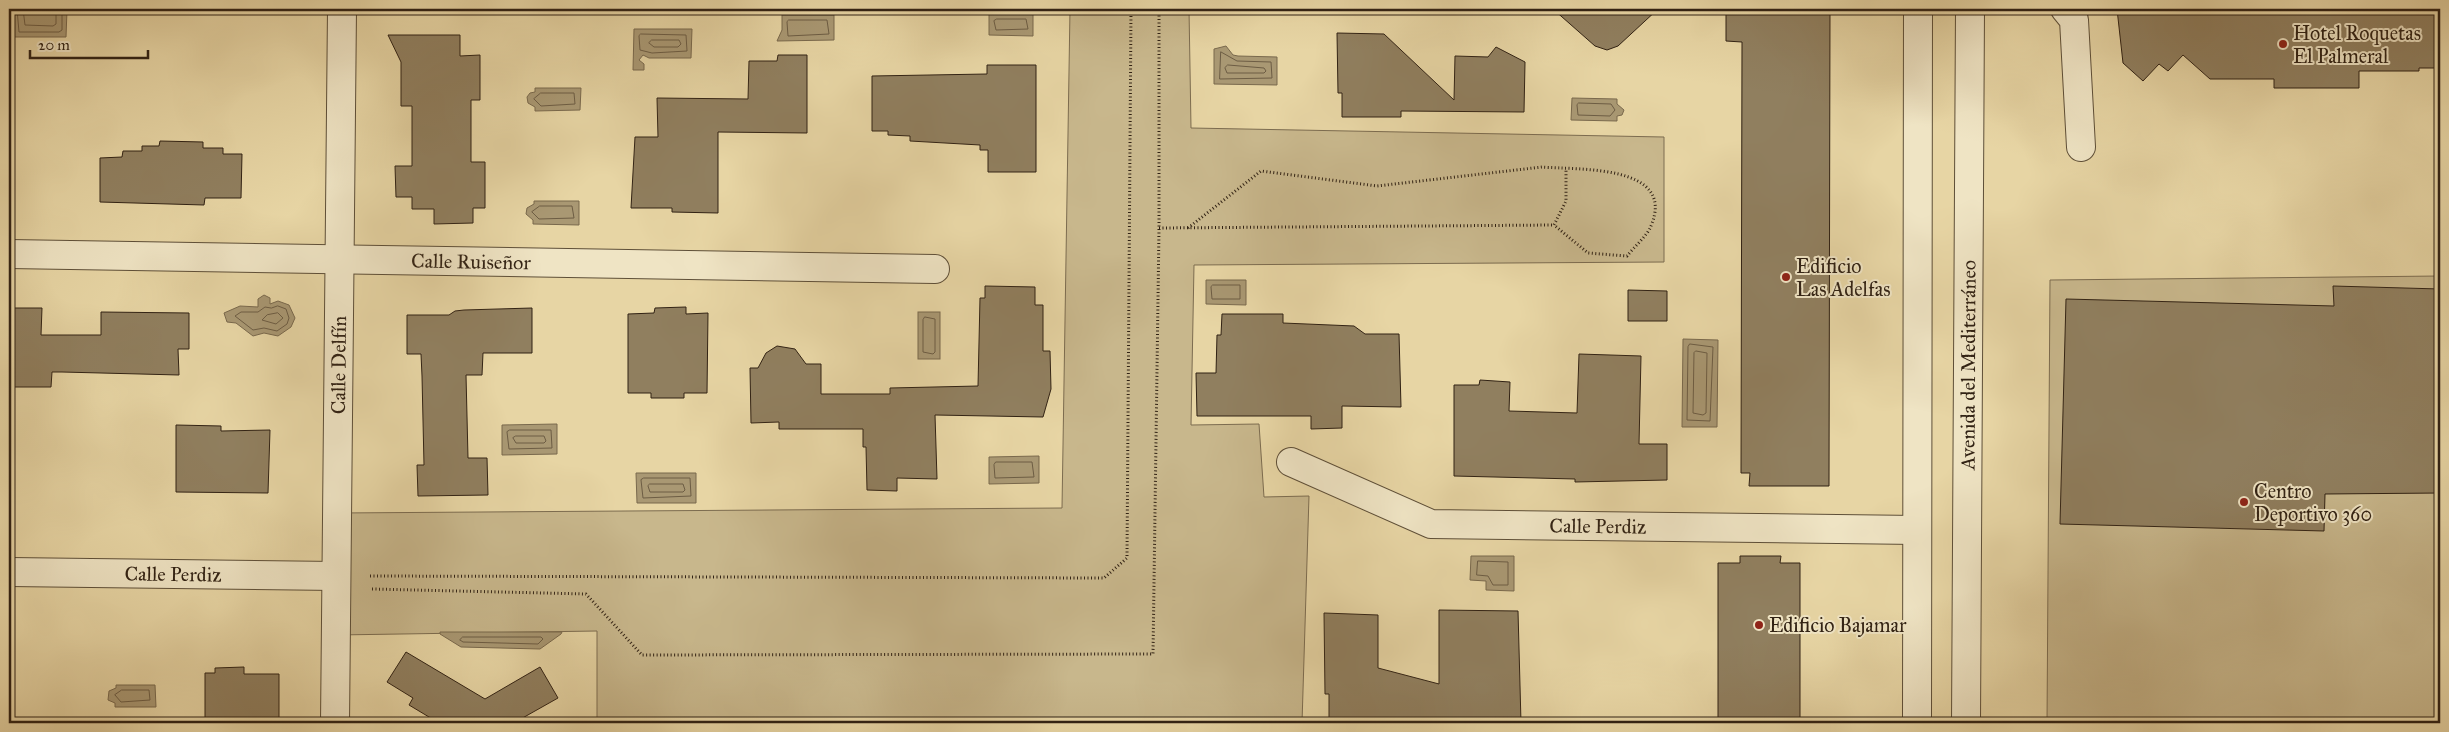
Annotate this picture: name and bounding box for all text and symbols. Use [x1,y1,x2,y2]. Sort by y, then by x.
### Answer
place label: Hotel Roquetas El Palmeral [2293,21,2421,68]
scale bar [30,28,148,60]
text: 20 m [38,36,70,54]
marker: Hotel Roquetas El Palmeral [2277,38,2289,50]
street label: Calle Ruiseñor [411,249,531,274]
place label: Edificio Las Adelfas [1796,254,1890,301]
street label: Avenida del Mediterráneo [1955,260,1981,471]
marker: Edificio Las Adelfas [1780,271,1792,283]
street label: Calle Delfín [326,316,351,414]
place label: Centro Deportivo 360 [2254,479,2372,526]
marker: Centro Deportivo 360 [2238,496,2250,508]
street label: Calle Perdiz [1549,513,1647,539]
street label: Calle Perdiz [124,561,222,587]
place label: Edificio Bajamar [1769,613,1907,637]
marker: Edificio Bajamar [1753,619,1765,631]

